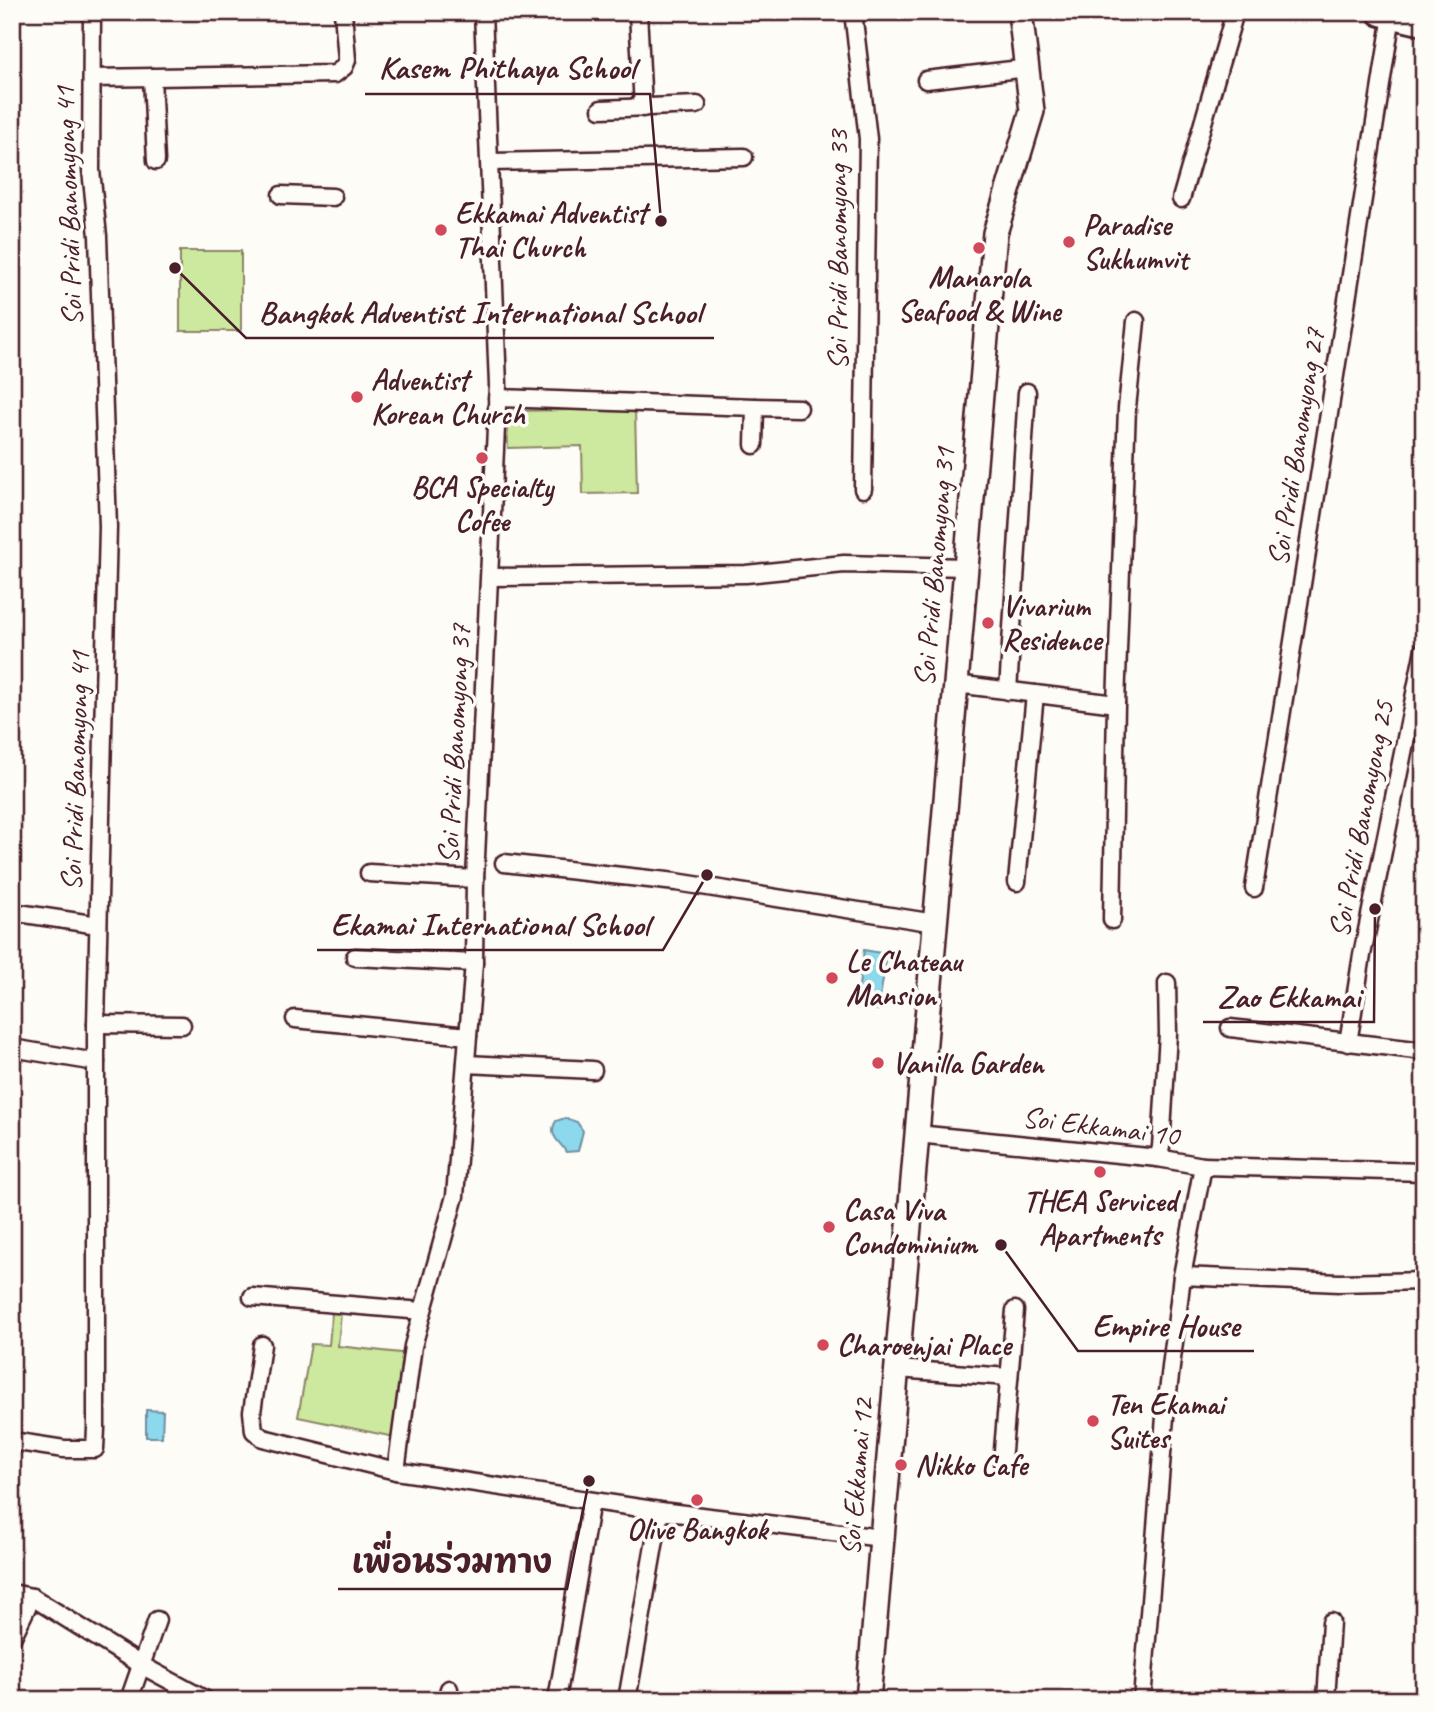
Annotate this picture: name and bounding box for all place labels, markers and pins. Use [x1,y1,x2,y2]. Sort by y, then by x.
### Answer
callout: Kasem Phithaya School [365,41,650,94]
place label: Ekkamai Adventist Thai Church [455,194,652,266]
place label: Paradise Sukhumvit [1083,206,1191,278]
marker: Ekkamai Adventist Thai Church [433,222,449,238]
marker: Paradise Sukhumvit [1061,234,1077,250]
marker: Manarola Seafood & Wine [971,240,987,256]
place label: Manarola Seafood & Wine [898,258,1062,330]
callout: Bangkok Adventist International School [246,285,714,338]
place label: Adventist Korean Church [371,361,526,433]
marker: Adventist Korean Church [349,389,365,405]
marker: BCA Specialty Cofee [474,450,490,466]
place label: BCA Specialty Cofee [411,468,556,540]
place label: Vivarium Residence [1002,587,1104,659]
marker: Vivarium Residence [980,615,996,631]
callout: Ekamai International School [317,897,663,950]
place label: Le Chateau Mansion [846,942,965,1014]
callout: Zao Ekkamai [1203,969,1374,1022]
marker: Le Chateau Mansion [824,970,840,986]
place label: Vanilla Garden [892,1044,1046,1082]
marker: Vanilla Garden [870,1055,886,1071]
marker: THEA Serviced Apartments [1092,1164,1108,1180]
place label: THEA Serviced Apartments [1023,1182,1182,1254]
place label: Casa Viva Condominium [843,1191,979,1263]
marker: Casa Viva Condominium [821,1219,837,1235]
callout: Empire House [1078,1298,1254,1351]
place label: Charoenjai Place [837,1326,1014,1364]
marker: Charoenjai Place [815,1337,831,1353]
place label: Ten Ekamai Suites [1107,1385,1228,1457]
marker: Ten Ekamai Suites [1085,1413,1101,1429]
place label: Nikko Cafe [915,1446,1030,1484]
marker: Nikko Cafe [893,1457,909,1473]
marker: Olive Bangkok [689,1492,705,1508]
place label: Olive Bangkok [627,1510,770,1548]
callout: เพื่อนร่วมทาง [338,1536,567,1589]

